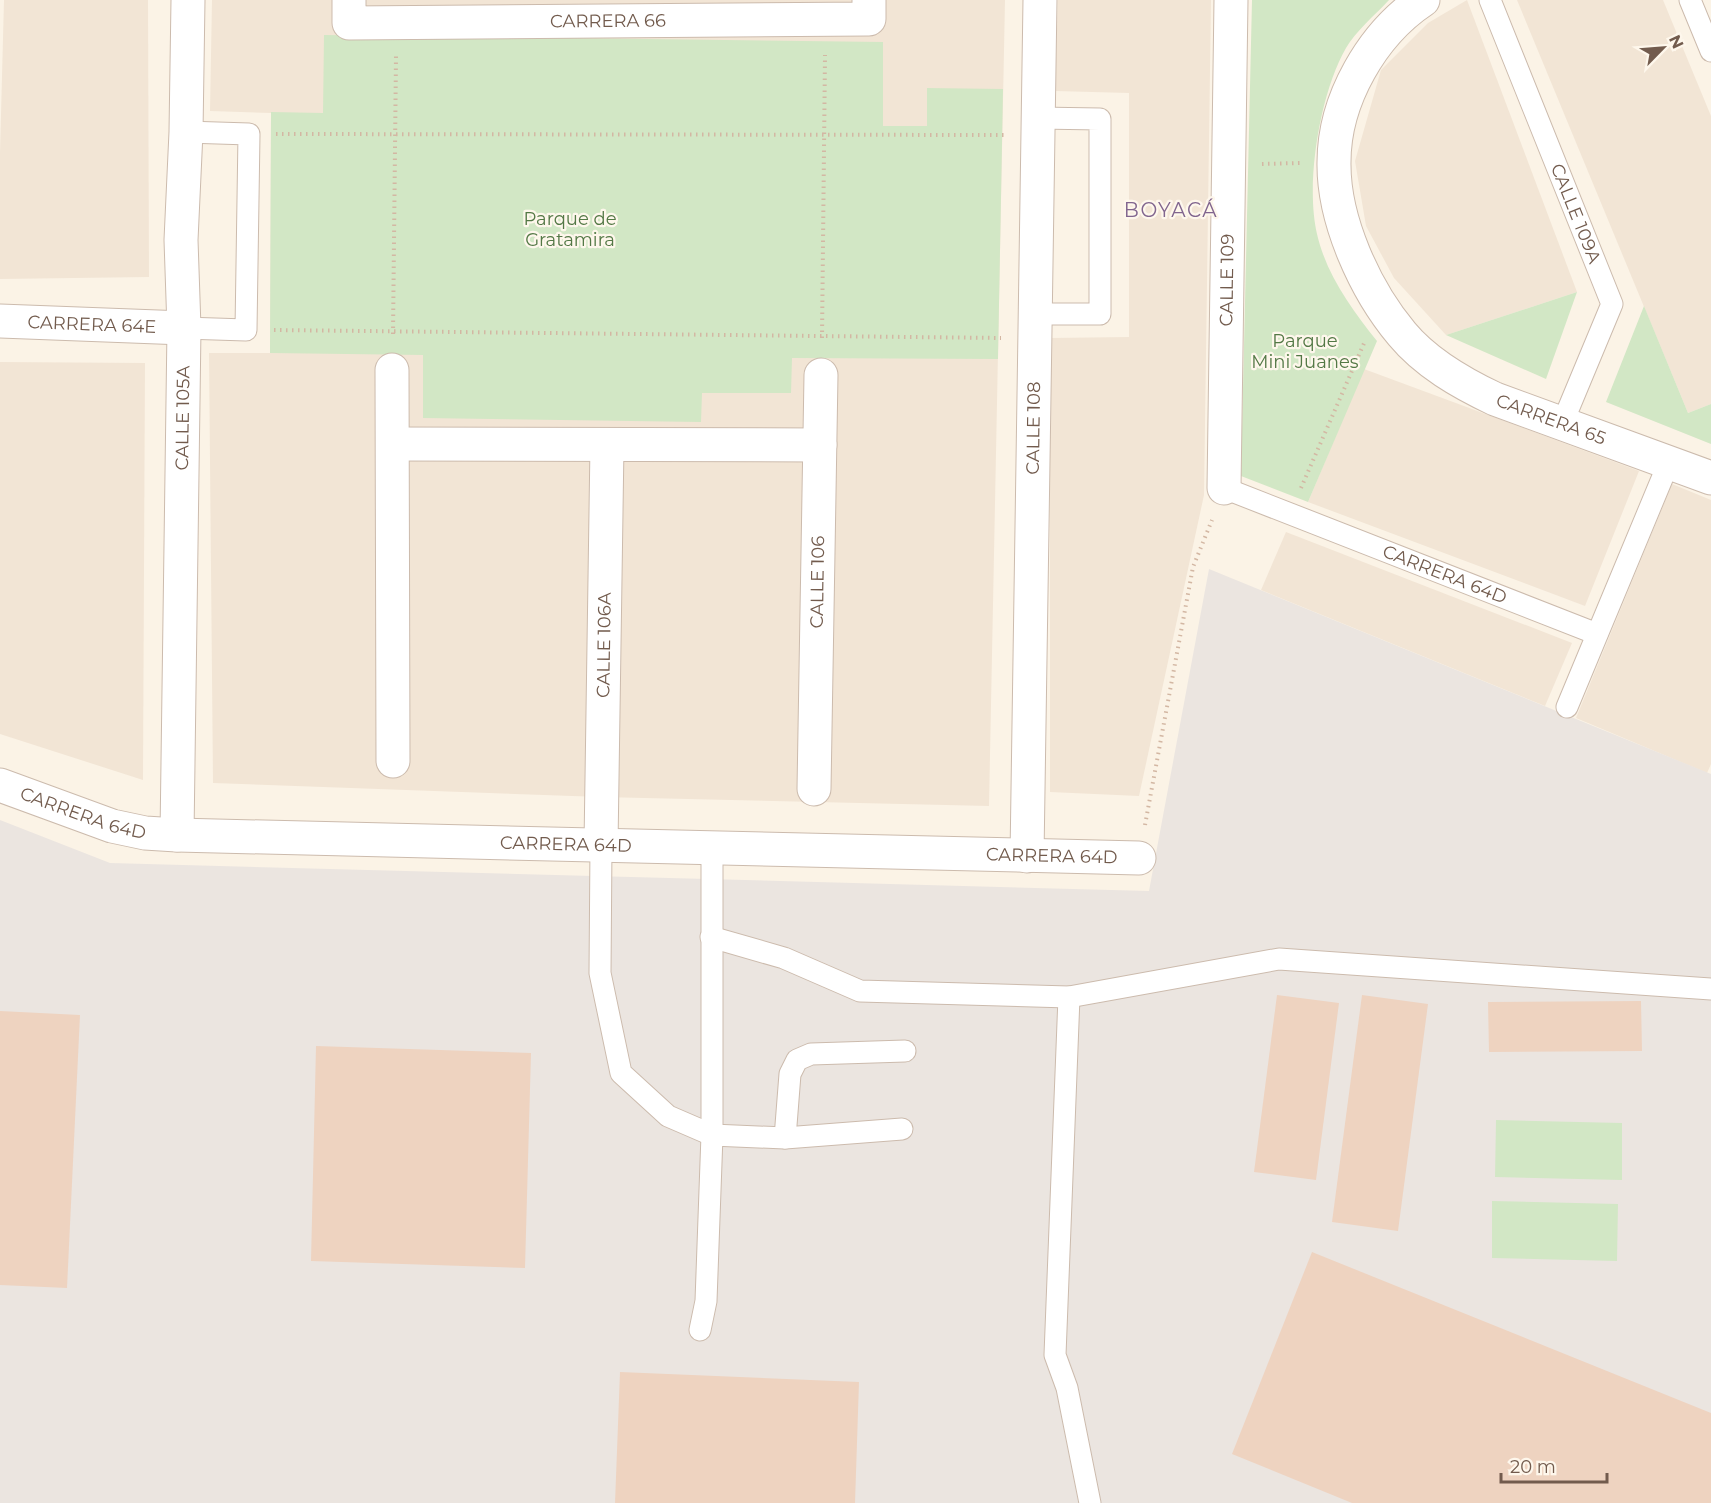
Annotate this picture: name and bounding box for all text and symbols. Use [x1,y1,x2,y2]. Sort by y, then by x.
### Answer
street label: CARRERA 66 [550,10,666,32]
north arrow [1633,18,1693,78]
text: N [1665,32,1687,52]
street label: CALLE 109A [1546,160,1606,267]
district label: BOYACÁ [1124,198,1218,222]
park label: Parque de Gratamira [523,208,617,251]
street label: CALLE 109 [1215,233,1239,327]
street label: CARRERA 64E [27,311,157,338]
park label: Parque Mini Juanes [1251,330,1359,373]
street label: CALLE 105A [171,365,194,471]
street label: CALLE 108 [1022,381,1045,475]
street label: CARRERA 65 [1493,389,1609,450]
street label: CALLE 106 [806,535,829,629]
street label: CARRERA 64D [1379,540,1510,609]
street label: CALLE 106A [592,592,616,698]
street label: CARRERA 64D [17,782,148,844]
street label: CARRERA 64D [500,832,632,857]
street label: CARRERA 64D [986,843,1118,868]
scale bar [1501,1446,1608,1484]
text: 20 m [1510,1456,1556,1478]

